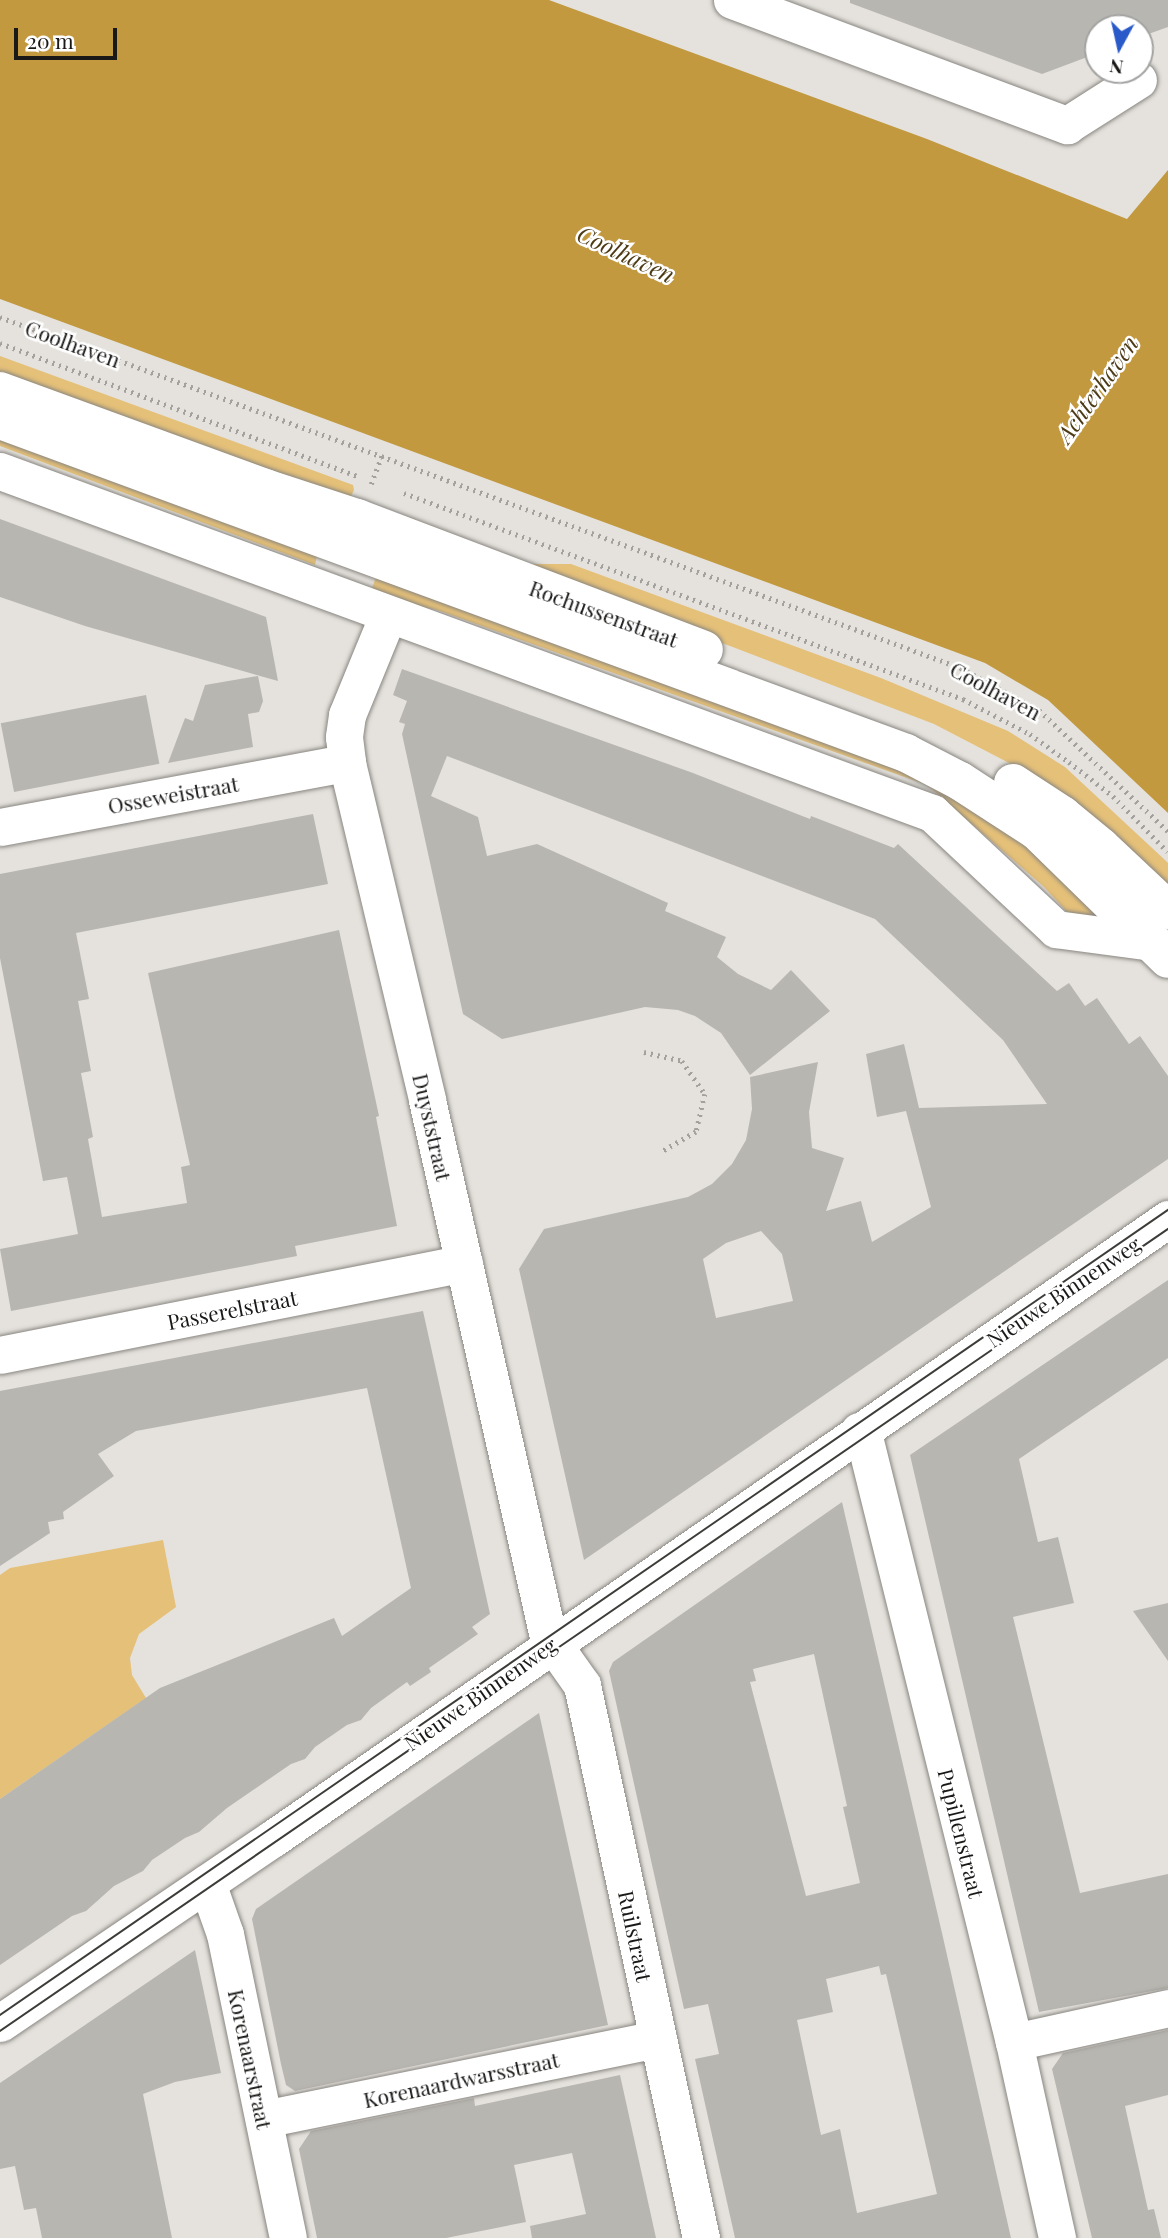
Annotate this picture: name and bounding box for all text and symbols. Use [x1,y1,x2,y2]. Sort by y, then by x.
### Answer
scale bar [18,14,121,58]
north arrow [1084,14,1154,84]
text: 20 m [27,26,74,54]
text: N [1108,54,1125,82]
water label: Coolhaven [573,220,679,288]
street label: Coolhaven [22,314,124,372]
water label: Achterhaven [1050,330,1144,448]
street label: Rochussenstraat [526,574,682,652]
street label: Coolhaven [946,656,1046,724]
street label: Osseweistraat [106,770,240,818]
street label: Duyststraat [408,1071,458,1183]
street label: Nieuwe Binnenweg [981,1230,1145,1352]
street label: Passerelstraat [165,1284,299,1334]
street label: Nieuwe Binnenweg [399,1631,561,1755]
street label: Pupillenstraat [934,1766,990,1900]
street label: Ruilstraat [614,1888,658,1984]
street label: Korenaarstraat [224,1987,278,2131]
street label: Korenaardwarsstraat [361,2046,561,2112]

